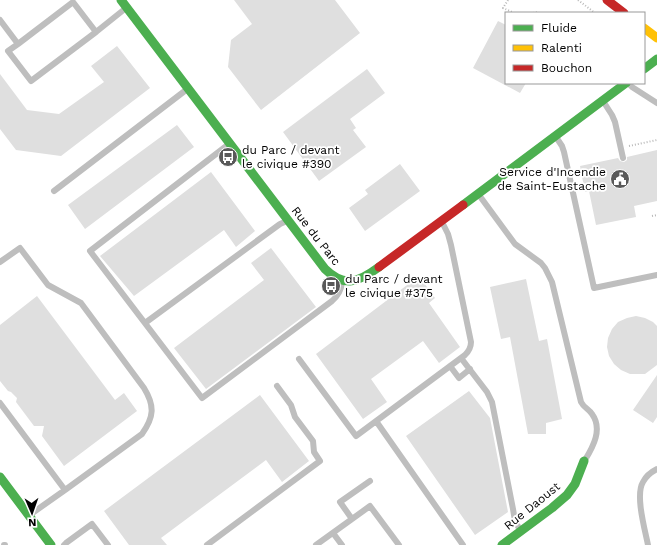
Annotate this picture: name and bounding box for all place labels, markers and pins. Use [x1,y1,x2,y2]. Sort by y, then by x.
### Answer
place label: du Parc / devant le civique #390 [242,143,340,171]
bus stop icon: du Parc / devant le civique #390 [217,146,239,168]
place label: Service d'Incendie de Saint-Eustache [497,165,606,193]
public building icon: Service d'Incendie de Saint-Eustache [609,168,631,190]
place label: du Parc / devant le civique #375 [345,272,443,300]
bus stop icon: du Parc / devant le civique #375 [320,275,342,297]

